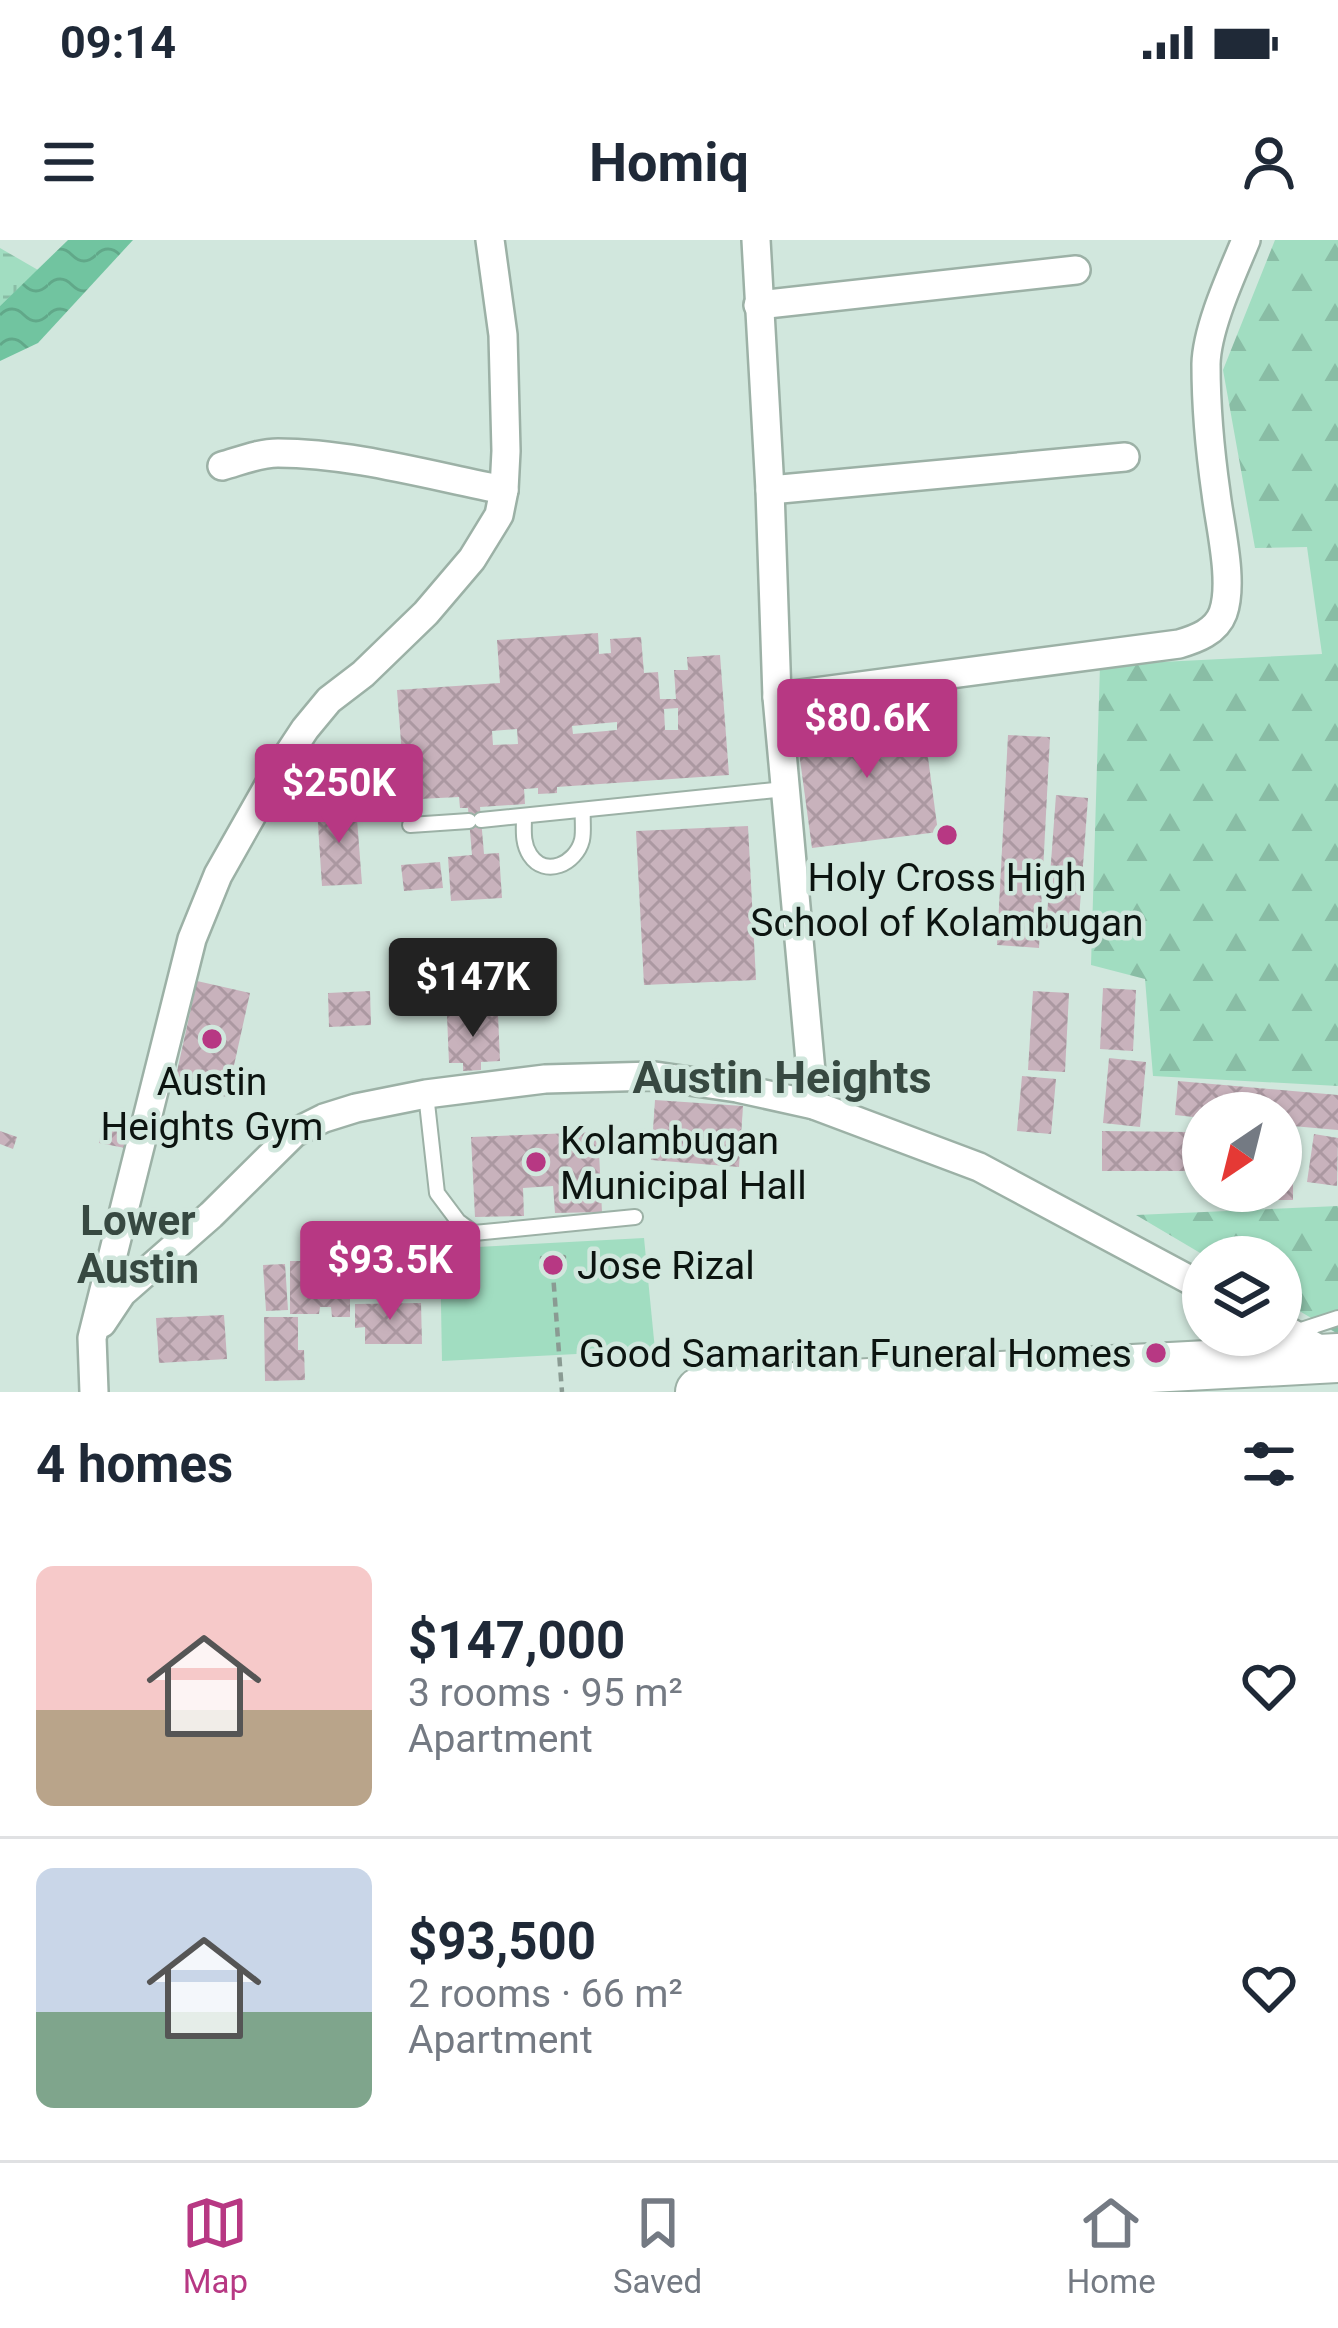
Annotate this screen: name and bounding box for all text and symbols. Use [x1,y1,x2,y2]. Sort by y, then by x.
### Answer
text: 09:14 [60,16,176,69]
icon: menu [36,129,102,195]
icon: person [1236,129,1302,195]
text: Homiq [589,131,749,194]
pin: $80.6K [769,679,965,781]
text: $80.6K [804,695,930,741]
pin: $250K [255,744,423,846]
text: $250K [282,760,396,806]
marker: Holy Cross High School of Kolambugan [934,822,960,848]
place label: Holy Cross High School of Kolambugan [750,855,1144,946]
pin: $147K [389,938,557,1040]
text: $147K [416,954,530,1000]
marker: Austin Heights Gym [199,1026,225,1052]
district label: Austin Heights [632,1051,932,1104]
place label: Austin Heights Gym [100,1059,324,1150]
north arrow [1182,1092,1302,1212]
map controls [1182,1092,1302,1356]
place label: Kolambugan Municipal Hall [560,1118,807,1209]
marker: Kolambugan Municipal Hall [523,1149,549,1175]
district label: Lower Austin [77,1196,199,1293]
pin: $93.5K [292,1221,488,1323]
button: layers [1182,1236,1302,1356]
text: $93.5K [327,1237,453,1283]
place label: Jose Rizal [577,1243,755,1289]
marker: Jose Rizal [540,1252,566,1278]
place label: Good Samaritan Funeral Homes [579,1331,1132,1377]
marker: Good Samaritan Funeral Homes [1143,1340,1169,1366]
icon: filters [1236,1431,1302,1497]
text: 4 homes [36,1435,233,1494]
text: $147,000 [408,1611,625,1670]
icon: home [132,1614,276,1758]
icon: heart [1236,1653,1302,1719]
text: 3 rooms · 95 m² [408,1670,683,1716]
text: Apartment [408,1716,593,1762]
text: $93,500 [408,1912,596,1971]
icon: home [132,1916,276,2060]
icon: heart [1236,1955,1302,2021]
text: 2 rooms · 66 m² [408,1971,683,2017]
text: Apartment [408,2017,593,2063]
tab: Map [182,2190,248,2301]
tab: Saved [613,2190,702,2301]
tab: Home [1067,2190,1156,2301]

